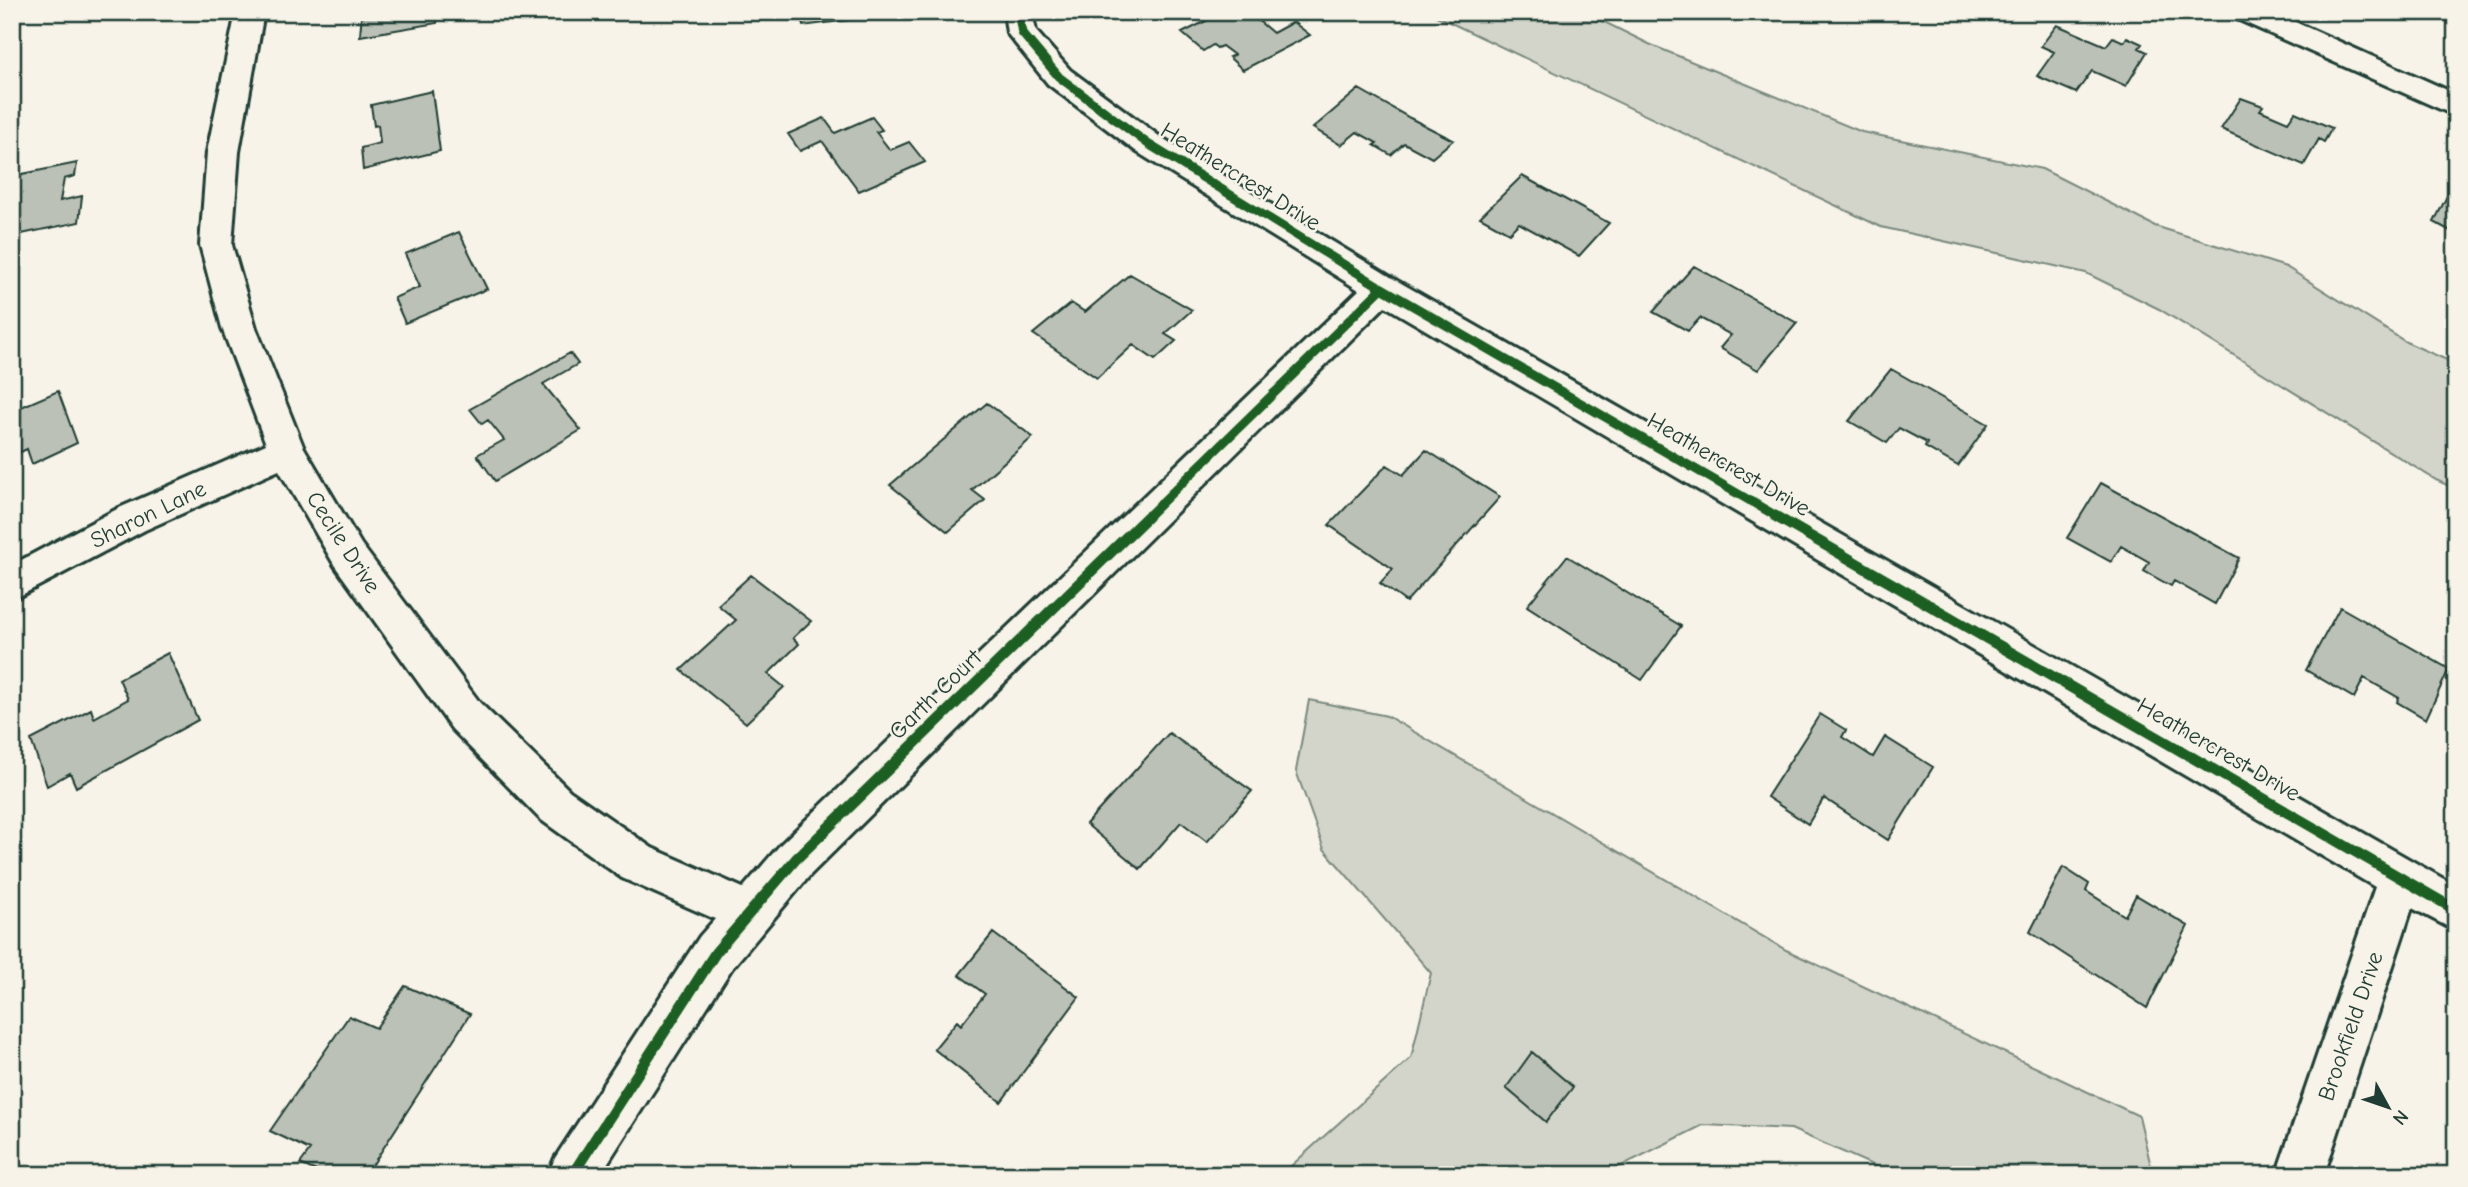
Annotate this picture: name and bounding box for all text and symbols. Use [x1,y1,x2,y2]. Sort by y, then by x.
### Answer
street label: Heathercrest Drive [1156,116,1326,237]
street label: Heathercrest Drive [1643,407,1815,522]
street label: Sharon Lane [86,475,211,554]
street label: Cecile Drive [301,486,386,598]
street label: Garth Court [884,643,988,745]
street label: Heathercrest Drive [2133,692,2305,807]
street label: Brookfield Drive [2312,948,2389,1104]
north arrow [2352,1072,2422,1142]
text: N [2388,1105,2413,1129]

